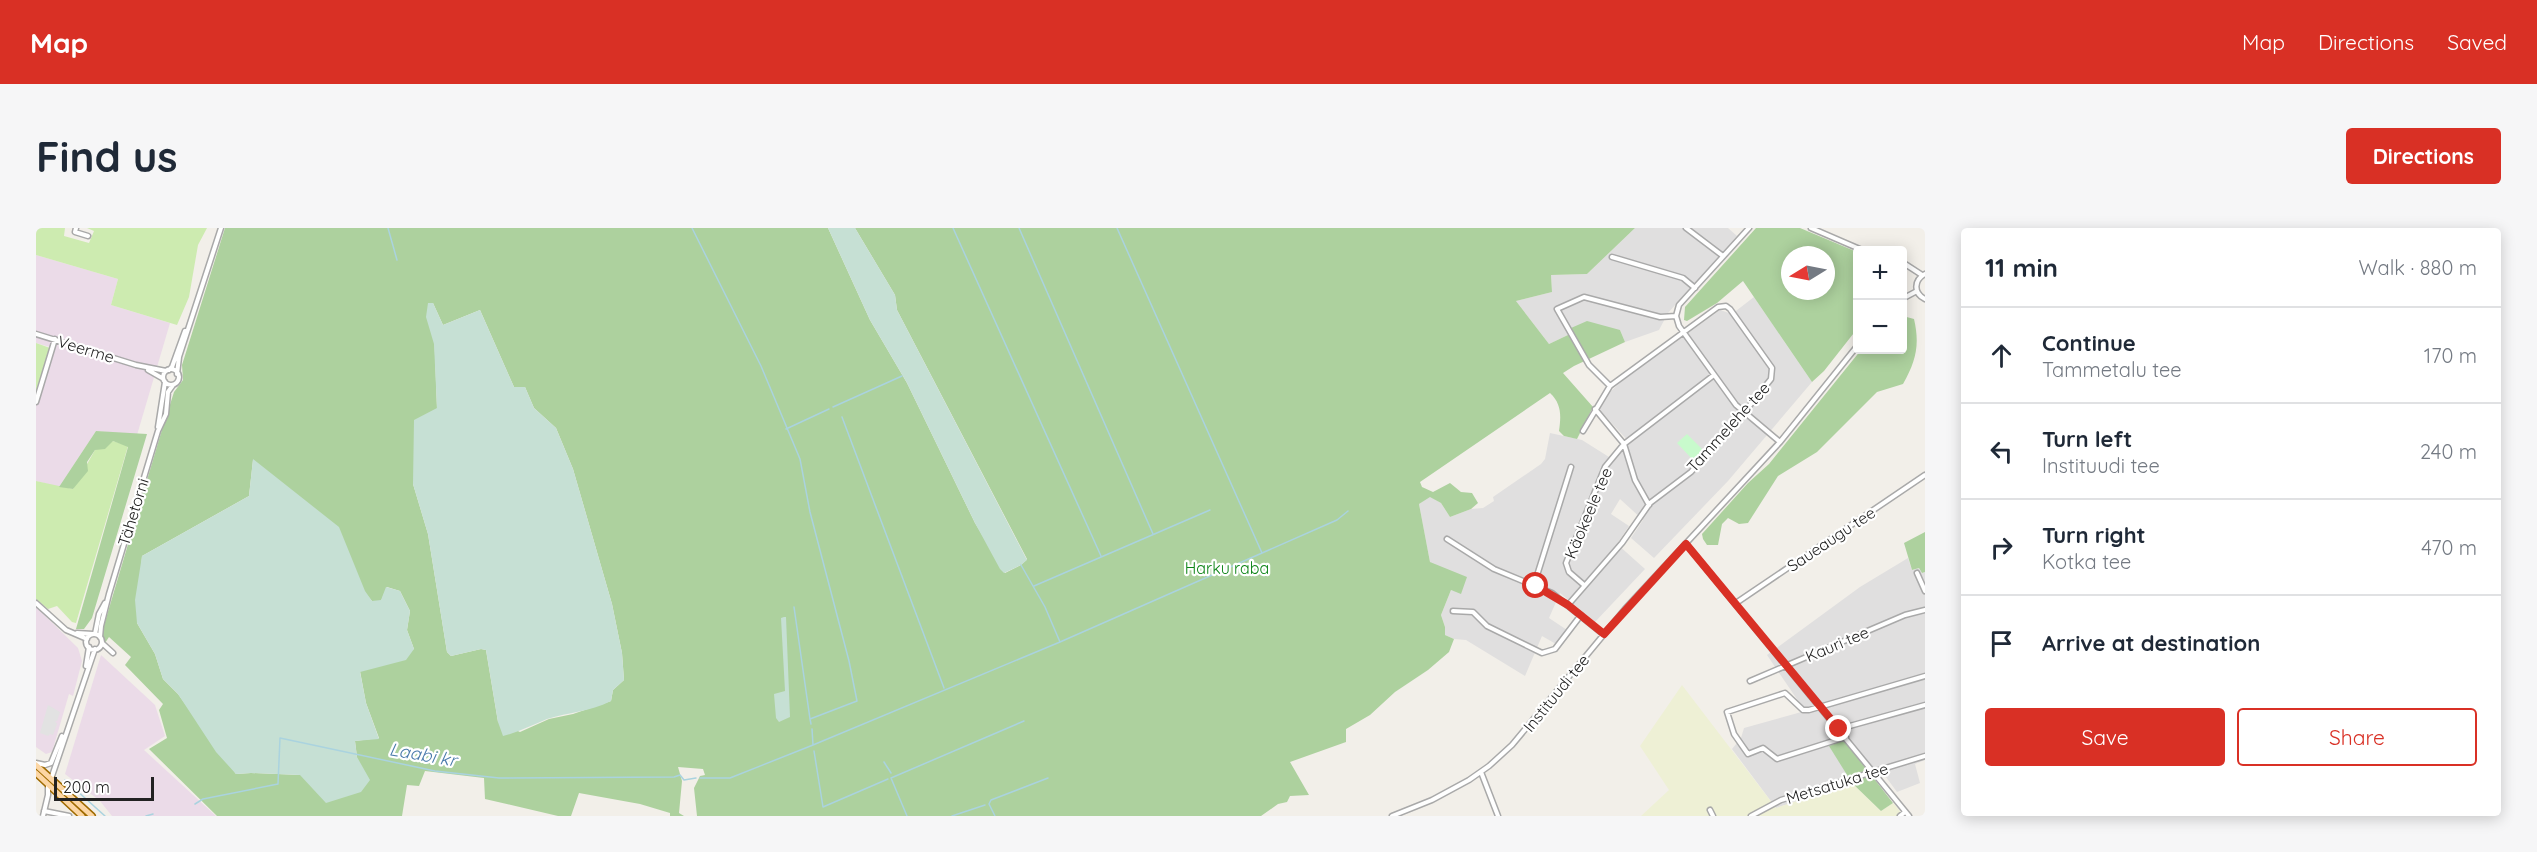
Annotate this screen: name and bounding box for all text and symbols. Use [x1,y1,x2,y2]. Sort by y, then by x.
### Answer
text: Map [30,25,88,60]
text: Map [2242,29,2285,55]
text: Directions [2318,29,2414,55]
text: Saved [2447,29,2507,55]
button: Directions [2346,128,2501,184]
text: Find us [36,130,178,183]
north arrow [1781,246,1835,300]
map controls [1853,246,1907,354]
button: + [1853,246,1907,300]
text: 11 min [1985,251,2058,284]
text: Walk · 880 m [2358,255,2477,280]
button: − [1853,300,1907,354]
text: Continue [2042,329,2136,357]
street label: Veerme [55,331,117,367]
icon: ahead [1985,339,2018,372]
text: 170 m [2424,343,2477,368]
text: Tammetalu tee [2042,357,2182,382]
street label: Tammelehe tee [1682,378,1774,476]
text: Turn left [2042,425,2132,453]
icon: left [1985,435,2018,468]
text: 240 m [2420,439,2477,464]
text: Instituudi tee [2042,453,2160,478]
street label: Käokeele tee [1560,465,1616,561]
street label: Tähetorni [113,476,153,548]
street label: Saueaugu tee [1783,502,1879,576]
text: Turn right [2042,521,2146,549]
icon: right [1985,531,2018,564]
text: 470 m [2421,535,2477,560]
text: Kotka tee [2042,549,2131,574]
park label: Harku raba [1185,558,1269,578]
route start [1522,572,1548,598]
street label: Kauri tee [1802,622,1872,666]
icon: arrive [1985,627,2018,660]
text: Arrive at destination [2042,629,2260,657]
street label: Instituudi tee [1519,650,1593,736]
button: Save [1985,708,2225,766]
button: Share [2237,708,2477,766]
route end [1825,715,1851,741]
water label: Laabi kr [388,737,461,772]
street label: Metsatuka tee [1783,758,1891,808]
scale bar [54,774,154,802]
text: 200 m [63,777,110,797]

